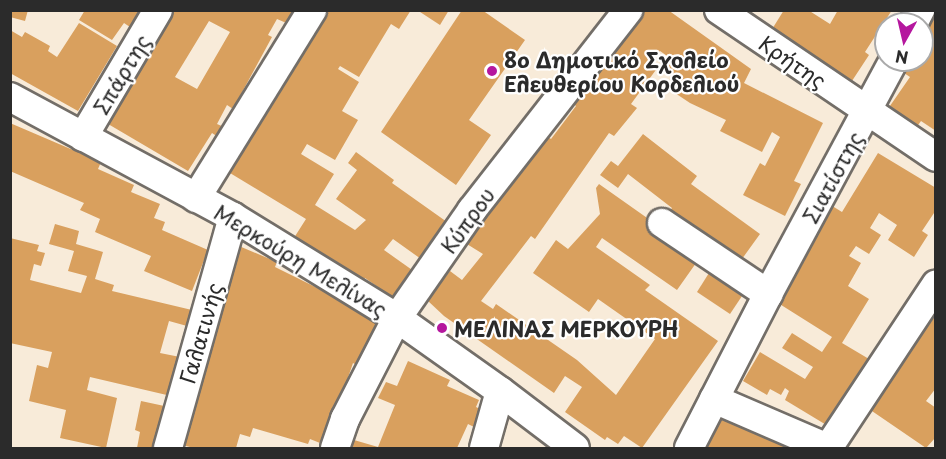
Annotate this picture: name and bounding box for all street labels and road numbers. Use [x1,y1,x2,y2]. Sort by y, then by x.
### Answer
street label: Κρήτης [755,29,831,93]
street label: Σπάρτης [87,30,155,118]
street label: Σιατίστης [797,127,867,227]
street label: Κύπρου [435,182,499,258]
street label: Μερκούρη Μελίνας [210,199,392,321]
street label: Γαλατινής [174,280,226,386]

